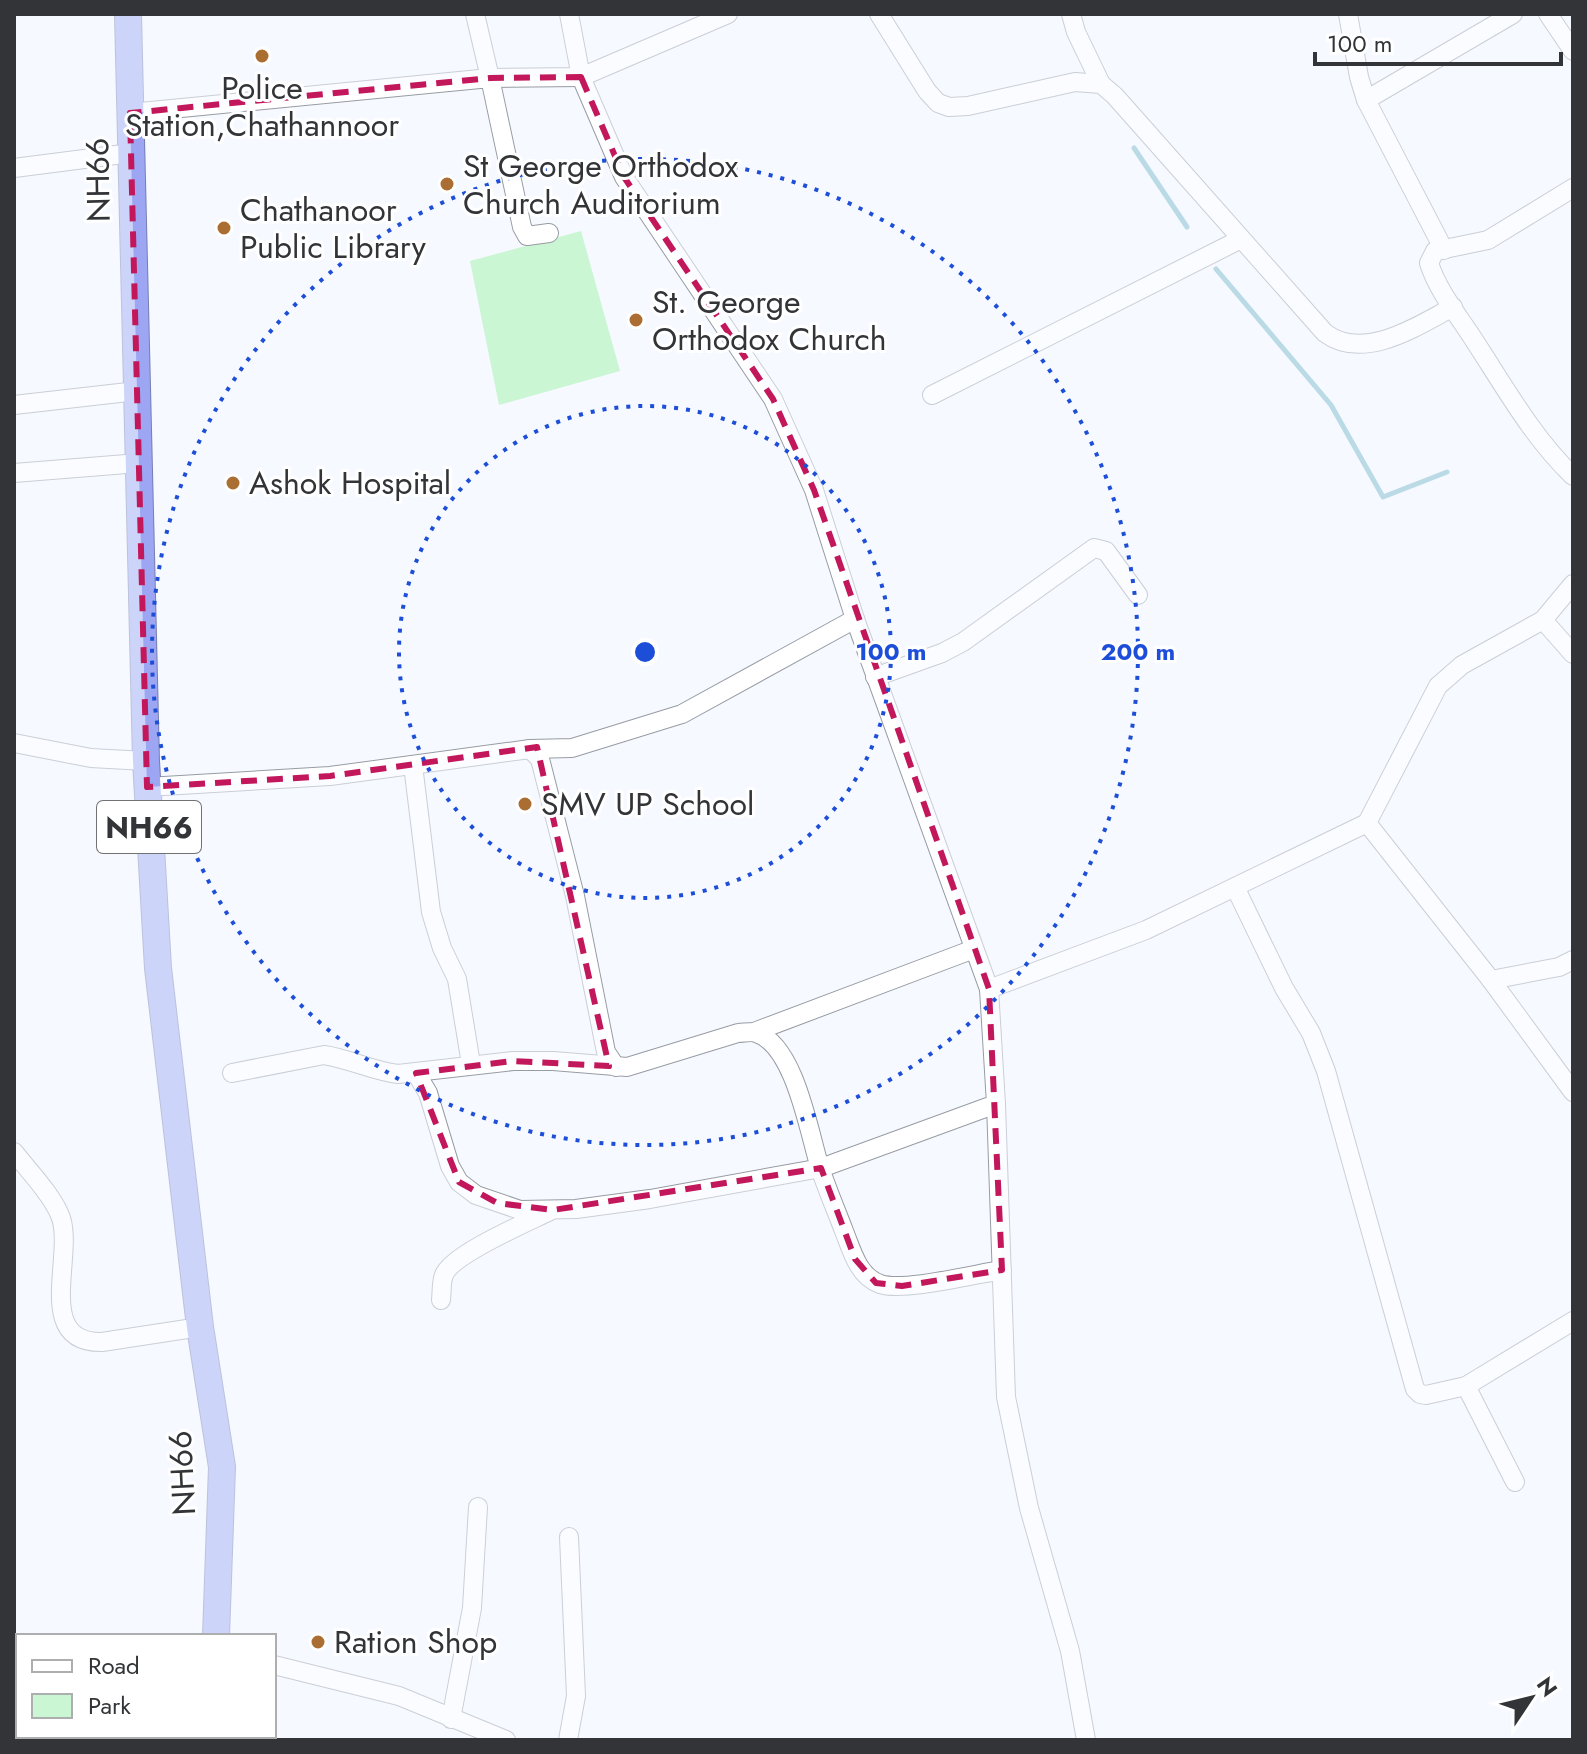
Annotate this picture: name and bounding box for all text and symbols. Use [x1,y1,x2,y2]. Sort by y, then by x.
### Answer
scale bar [1315,16,1561,66]
text: 100 m [1327,26,1393,61]
marker: Police Station,Chathannoor [253,47,271,65]
place label: Police Station,Chathannoor [125,65,399,148]
street label: NH66 [74,137,122,223]
place label: St George Orthodox Church Auditorium [463,143,739,226]
marker: St George Orthodox Church Auditorium [438,175,456,193]
place label: Chathanoor Public Library [240,187,427,270]
marker: Chathanoor Public Library [215,219,233,237]
place label: St. George Orthodox Church [652,279,887,362]
marker: St. George Orthodox Church [627,311,645,329]
place label: Ashok Hospital [249,460,451,506]
marker: Ashok Hospital [224,474,242,492]
text: 100 m [856,634,926,669]
text: 200 m [1101,634,1175,669]
centre of rings [631,638,659,666]
place label: SMV UP School [541,781,754,827]
marker: SMV UP School [516,795,534,813]
road number: NH66 [97,801,201,853]
street label: NH66 [157,1430,207,1516]
place label: Ration Shop [334,1619,497,1665]
marker: Ration Shop [309,1633,327,1651]
legend [16,1634,276,1738]
text: Road [88,1648,140,1683]
north arrow [1491,1658,1571,1738]
text: N [1529,1670,1565,1703]
text: Park [88,1688,131,1723]

